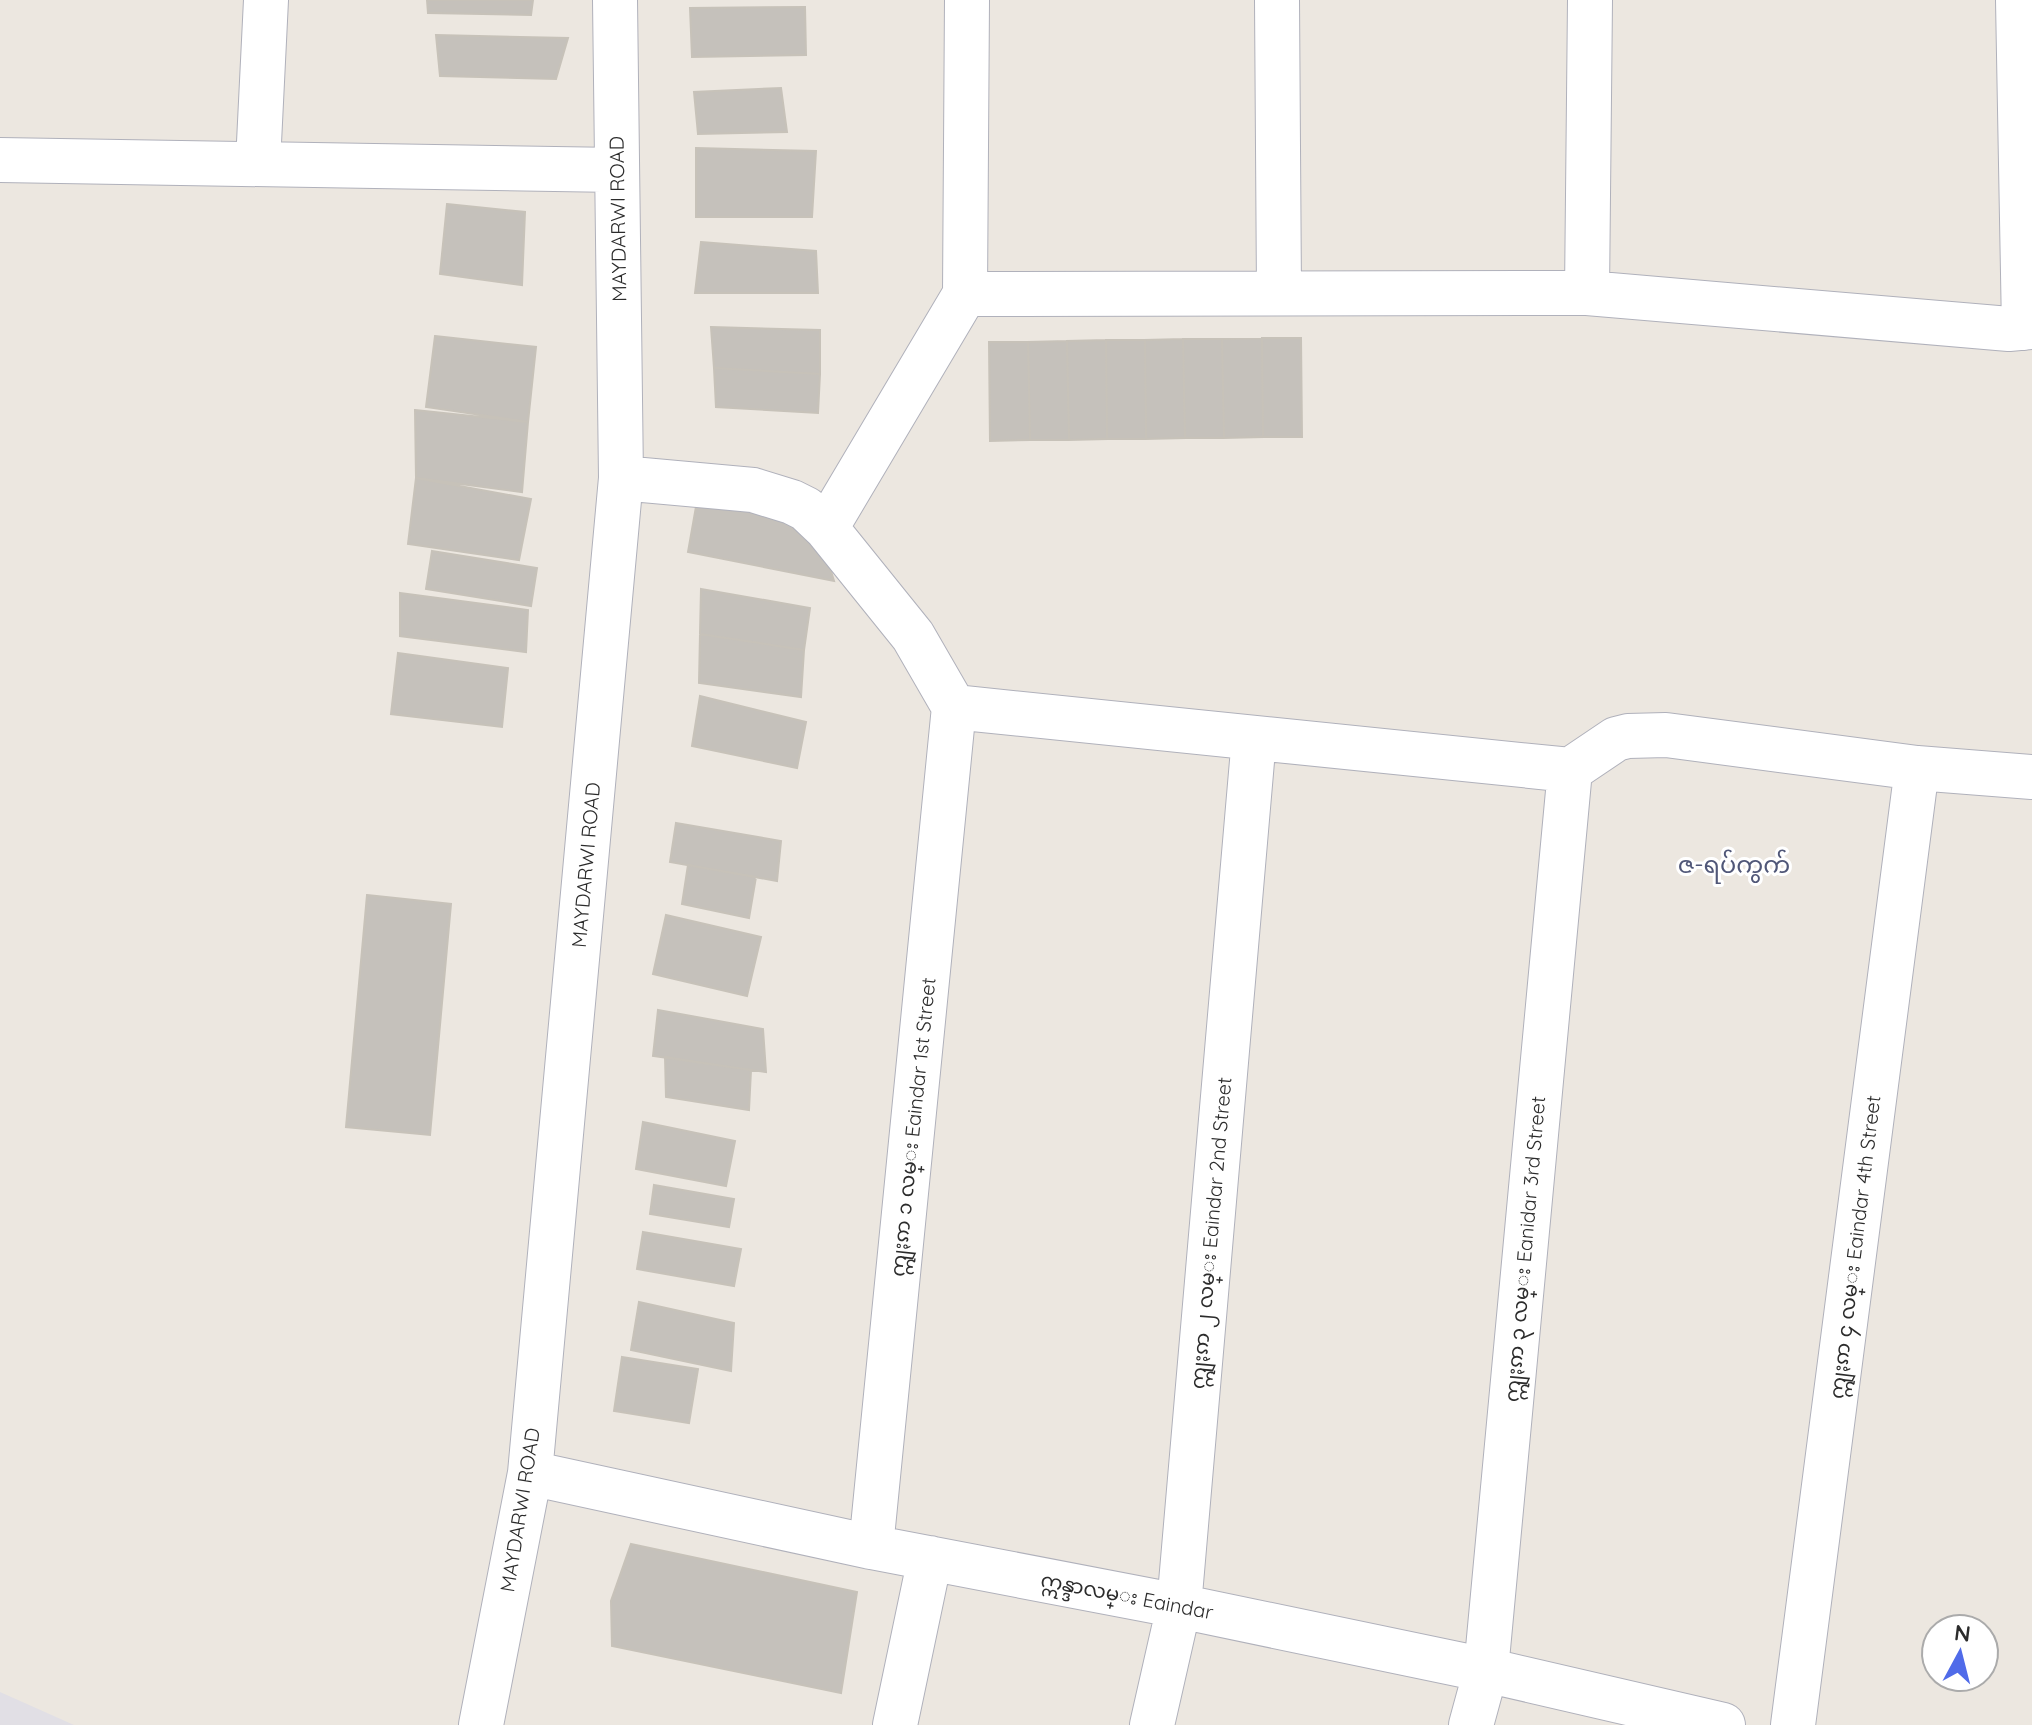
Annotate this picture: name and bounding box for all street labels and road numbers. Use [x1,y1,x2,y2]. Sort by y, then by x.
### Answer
street label: MAYDARWI ROAD [604,136,631,302]
street label: MAYDARWI ROAD [566,781,605,949]
street label: ဣျႏၵာ ၁ လမ္း Eaindar 1st Street [884,976,945,1278]
street label: ဣျႏၵာ ၂ လမ္း Eaindar 2nd Street [1184,1076,1241,1390]
street label: ဣျႏၵာ ၄ လမ္း Eaindar 4th Street [1823,1094,1890,1401]
street label: ဣျႏၵာ ၃ လမ္း Eanidar 3rd Street [1499,1095,1554,1403]
street label: MAYDARWI ROAD [494,1426,545,1594]
street label: ဣန္ဒာလမ္း Eaindar [1038,1567,1216,1629]

